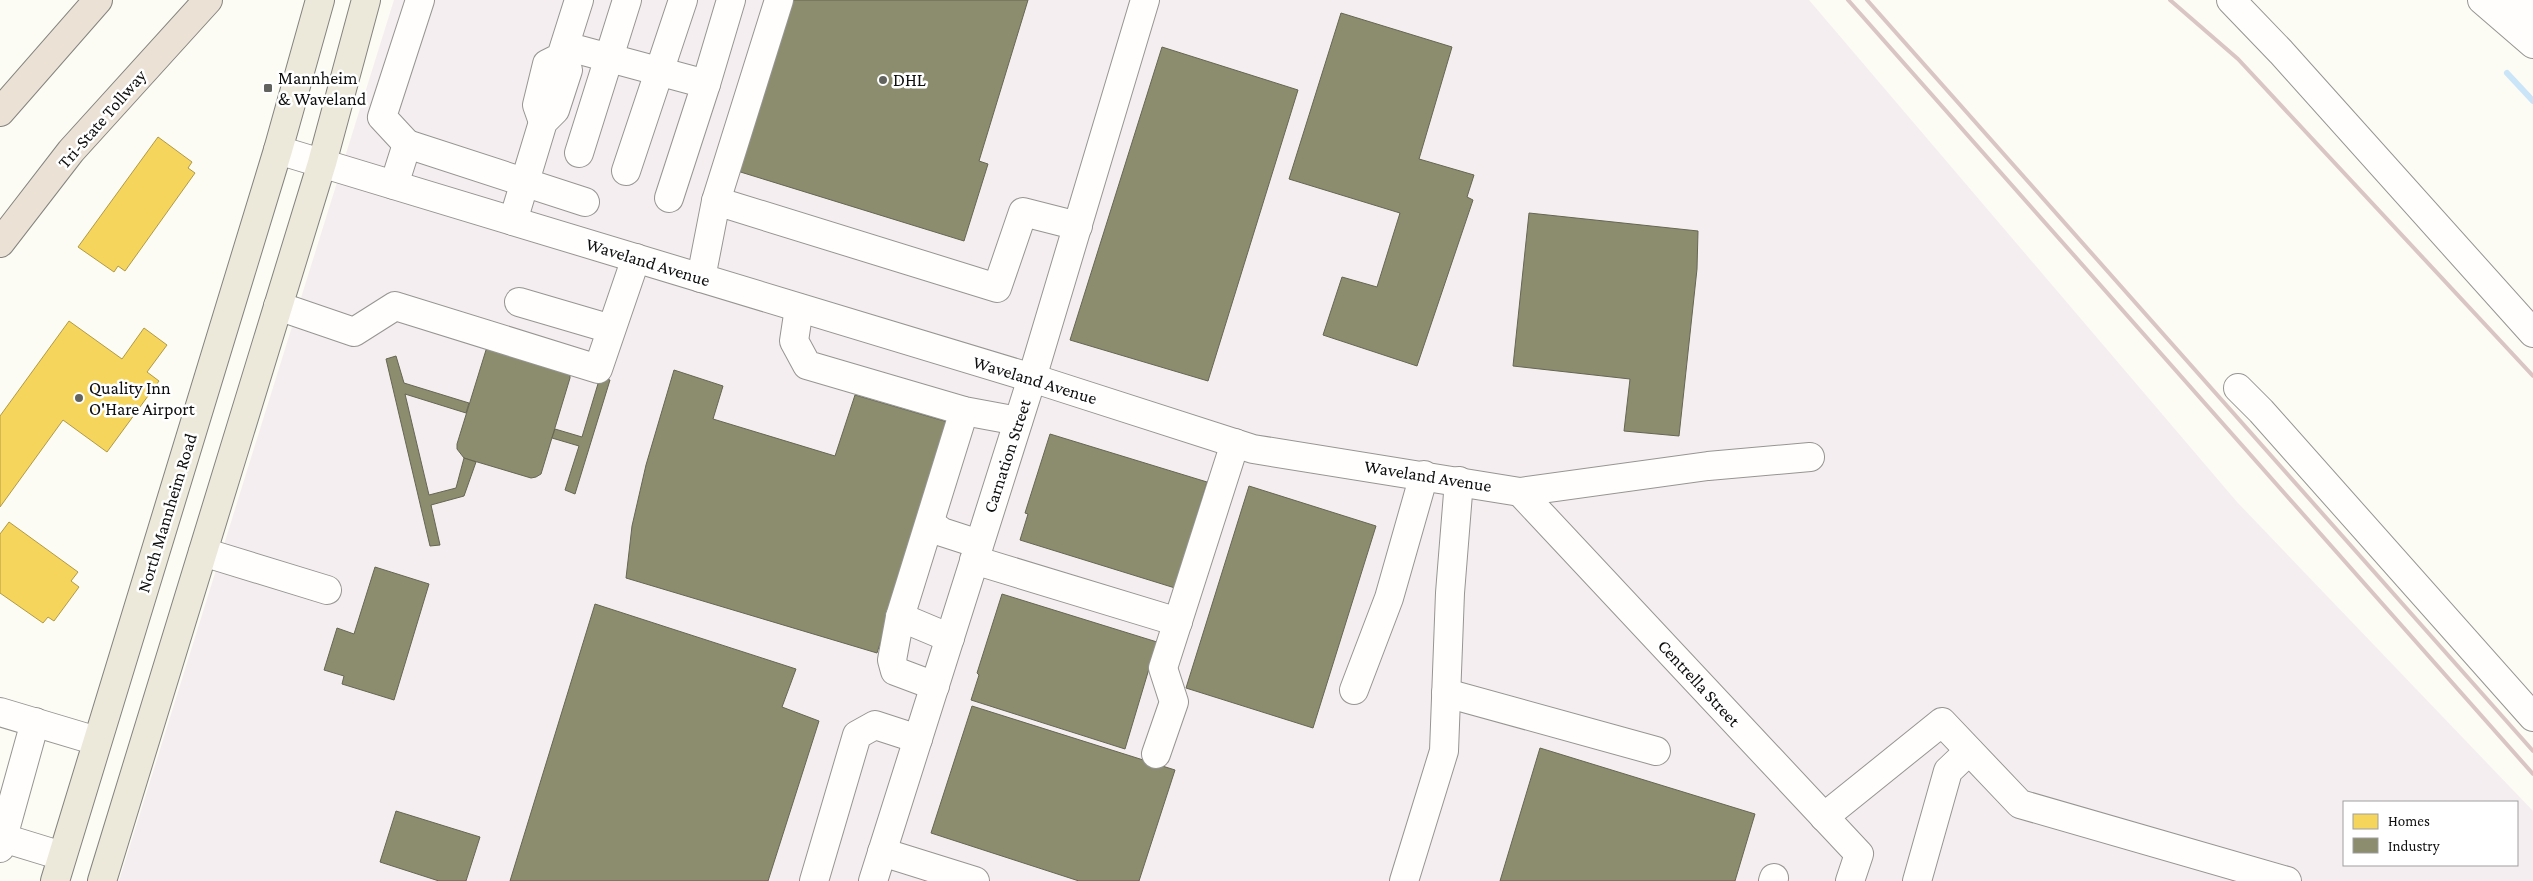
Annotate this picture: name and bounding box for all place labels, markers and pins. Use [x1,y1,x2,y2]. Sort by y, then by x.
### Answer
place label: Mannheim & Waveland [278,68,367,109]
place label: DHL [893,70,926,90]
marker: DHL [877,74,889,86]
marker: Mannheim & Waveland [262,82,274,94]
place label: Quality Inn O'Hare Airport [89,378,196,419]
marker: Quality Inn O'Hare Airport [73,392,85,404]

